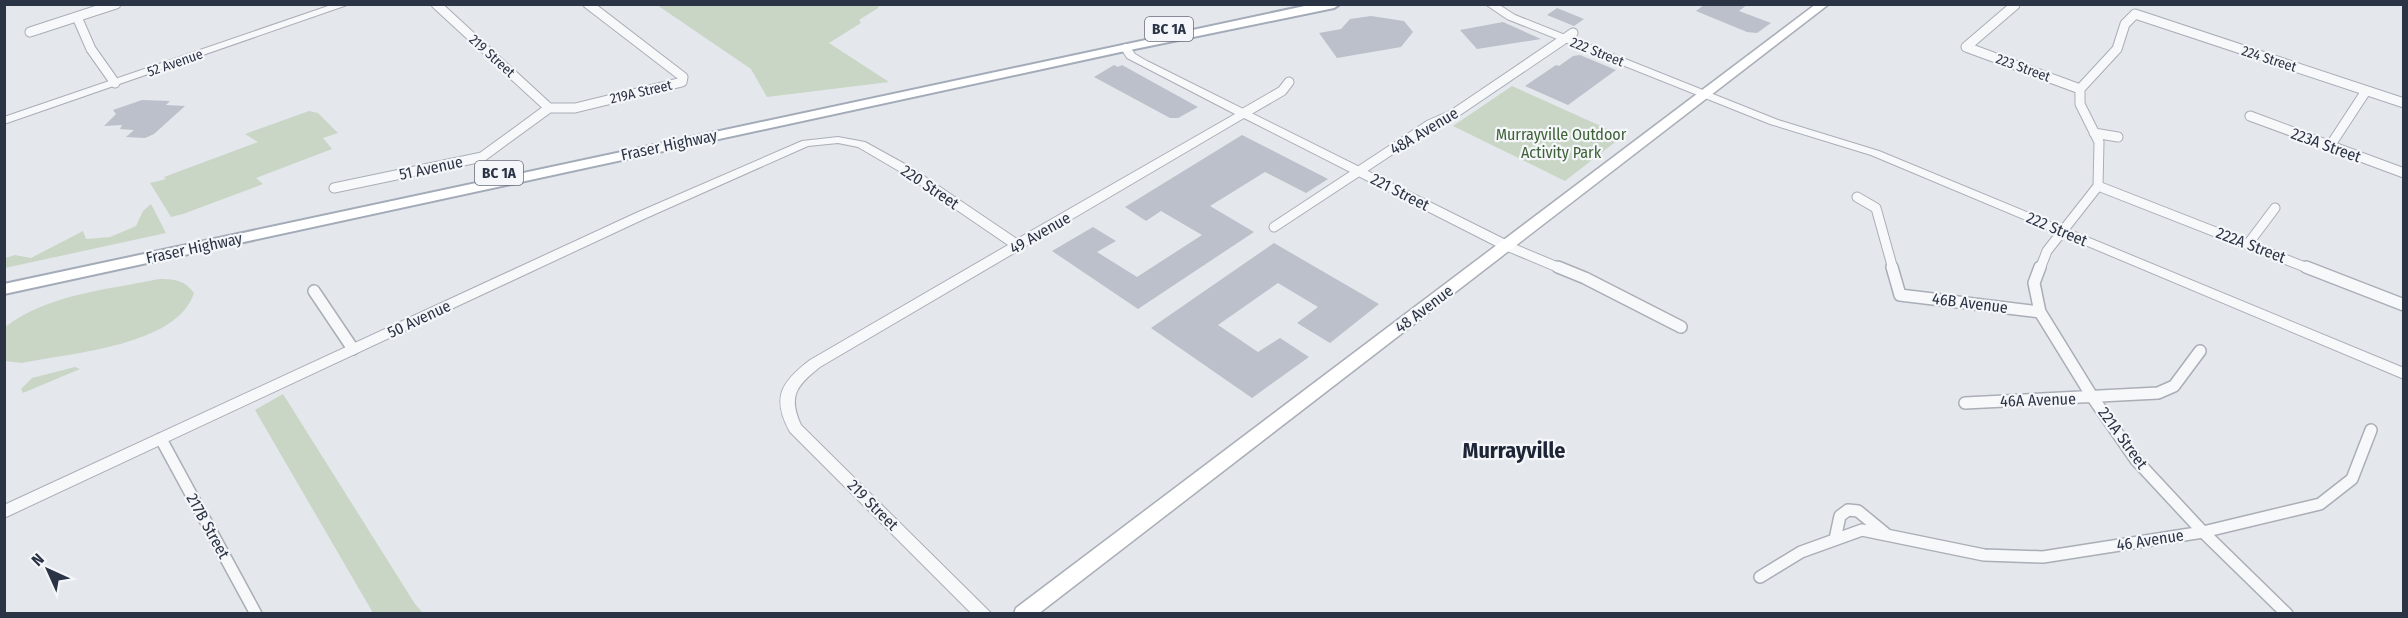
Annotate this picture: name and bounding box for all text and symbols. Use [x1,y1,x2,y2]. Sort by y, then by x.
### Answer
road number: BC 1A [1145,17,1193,41]
street label: 219 Street [466,31,519,81]
street label: 222 Street [1568,34,1627,71]
street label: 224 Street [2239,42,2299,76]
street label: 52 Avenue [145,46,205,80]
street label: 223 Street [1994,50,2053,86]
street label: 219A Street [608,77,674,107]
street label: 48A Avenue [1387,103,1462,159]
street label: 223A Street [2289,124,2364,167]
street label: Fraser Highway [619,125,720,164]
park label: Murrayville Outdoor Activity Park [1496,125,1627,162]
street label: 51 Avenue [397,152,465,184]
road number: BC 1A [475,161,523,185]
street label: 220 Street [898,161,963,214]
street label: 221 Street [1368,169,1433,215]
street label: 49 Avenue [1006,208,1074,258]
street label: 222 Street [2024,208,2091,251]
street label: 222A Street [2214,223,2289,267]
street label: Fraser Highway [144,228,245,267]
street label: 48 Avenue [1391,281,1457,337]
street label: 46B Avenue [1931,289,2009,317]
street label: 50 Avenue [384,296,454,342]
street label: 46A Avenue [2000,389,2076,411]
street label: 221A Street [2094,403,2152,473]
district label: Murrayville [1463,437,1565,464]
street label: 219 Street [844,476,903,535]
street label: 217B Street [182,490,234,562]
street label: 46 Avenue [2115,525,2185,555]
north arrow [18,540,78,600]
text: N [28,550,48,570]

